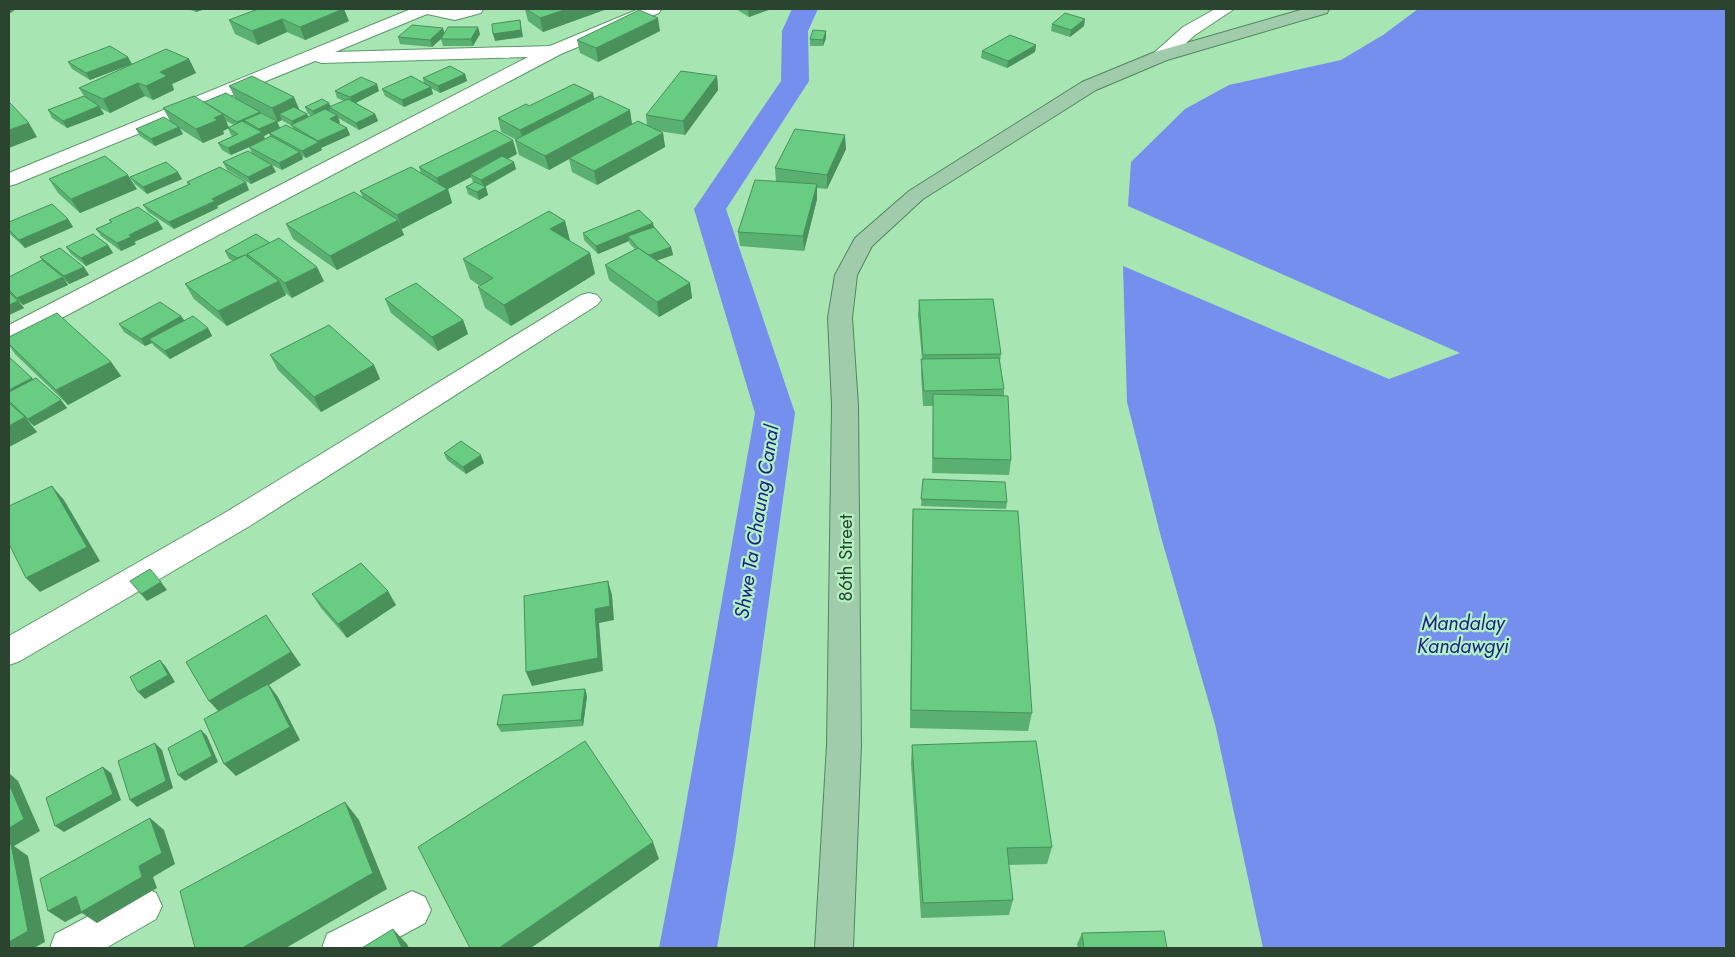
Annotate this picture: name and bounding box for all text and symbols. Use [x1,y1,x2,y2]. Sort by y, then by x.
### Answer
water label: Shwe Ta Chaung Canal [727,422,787,621]
street label: 86th Street [832,514,859,601]
water label: Mandalay Kandawgyi [1417,609,1510,661]

